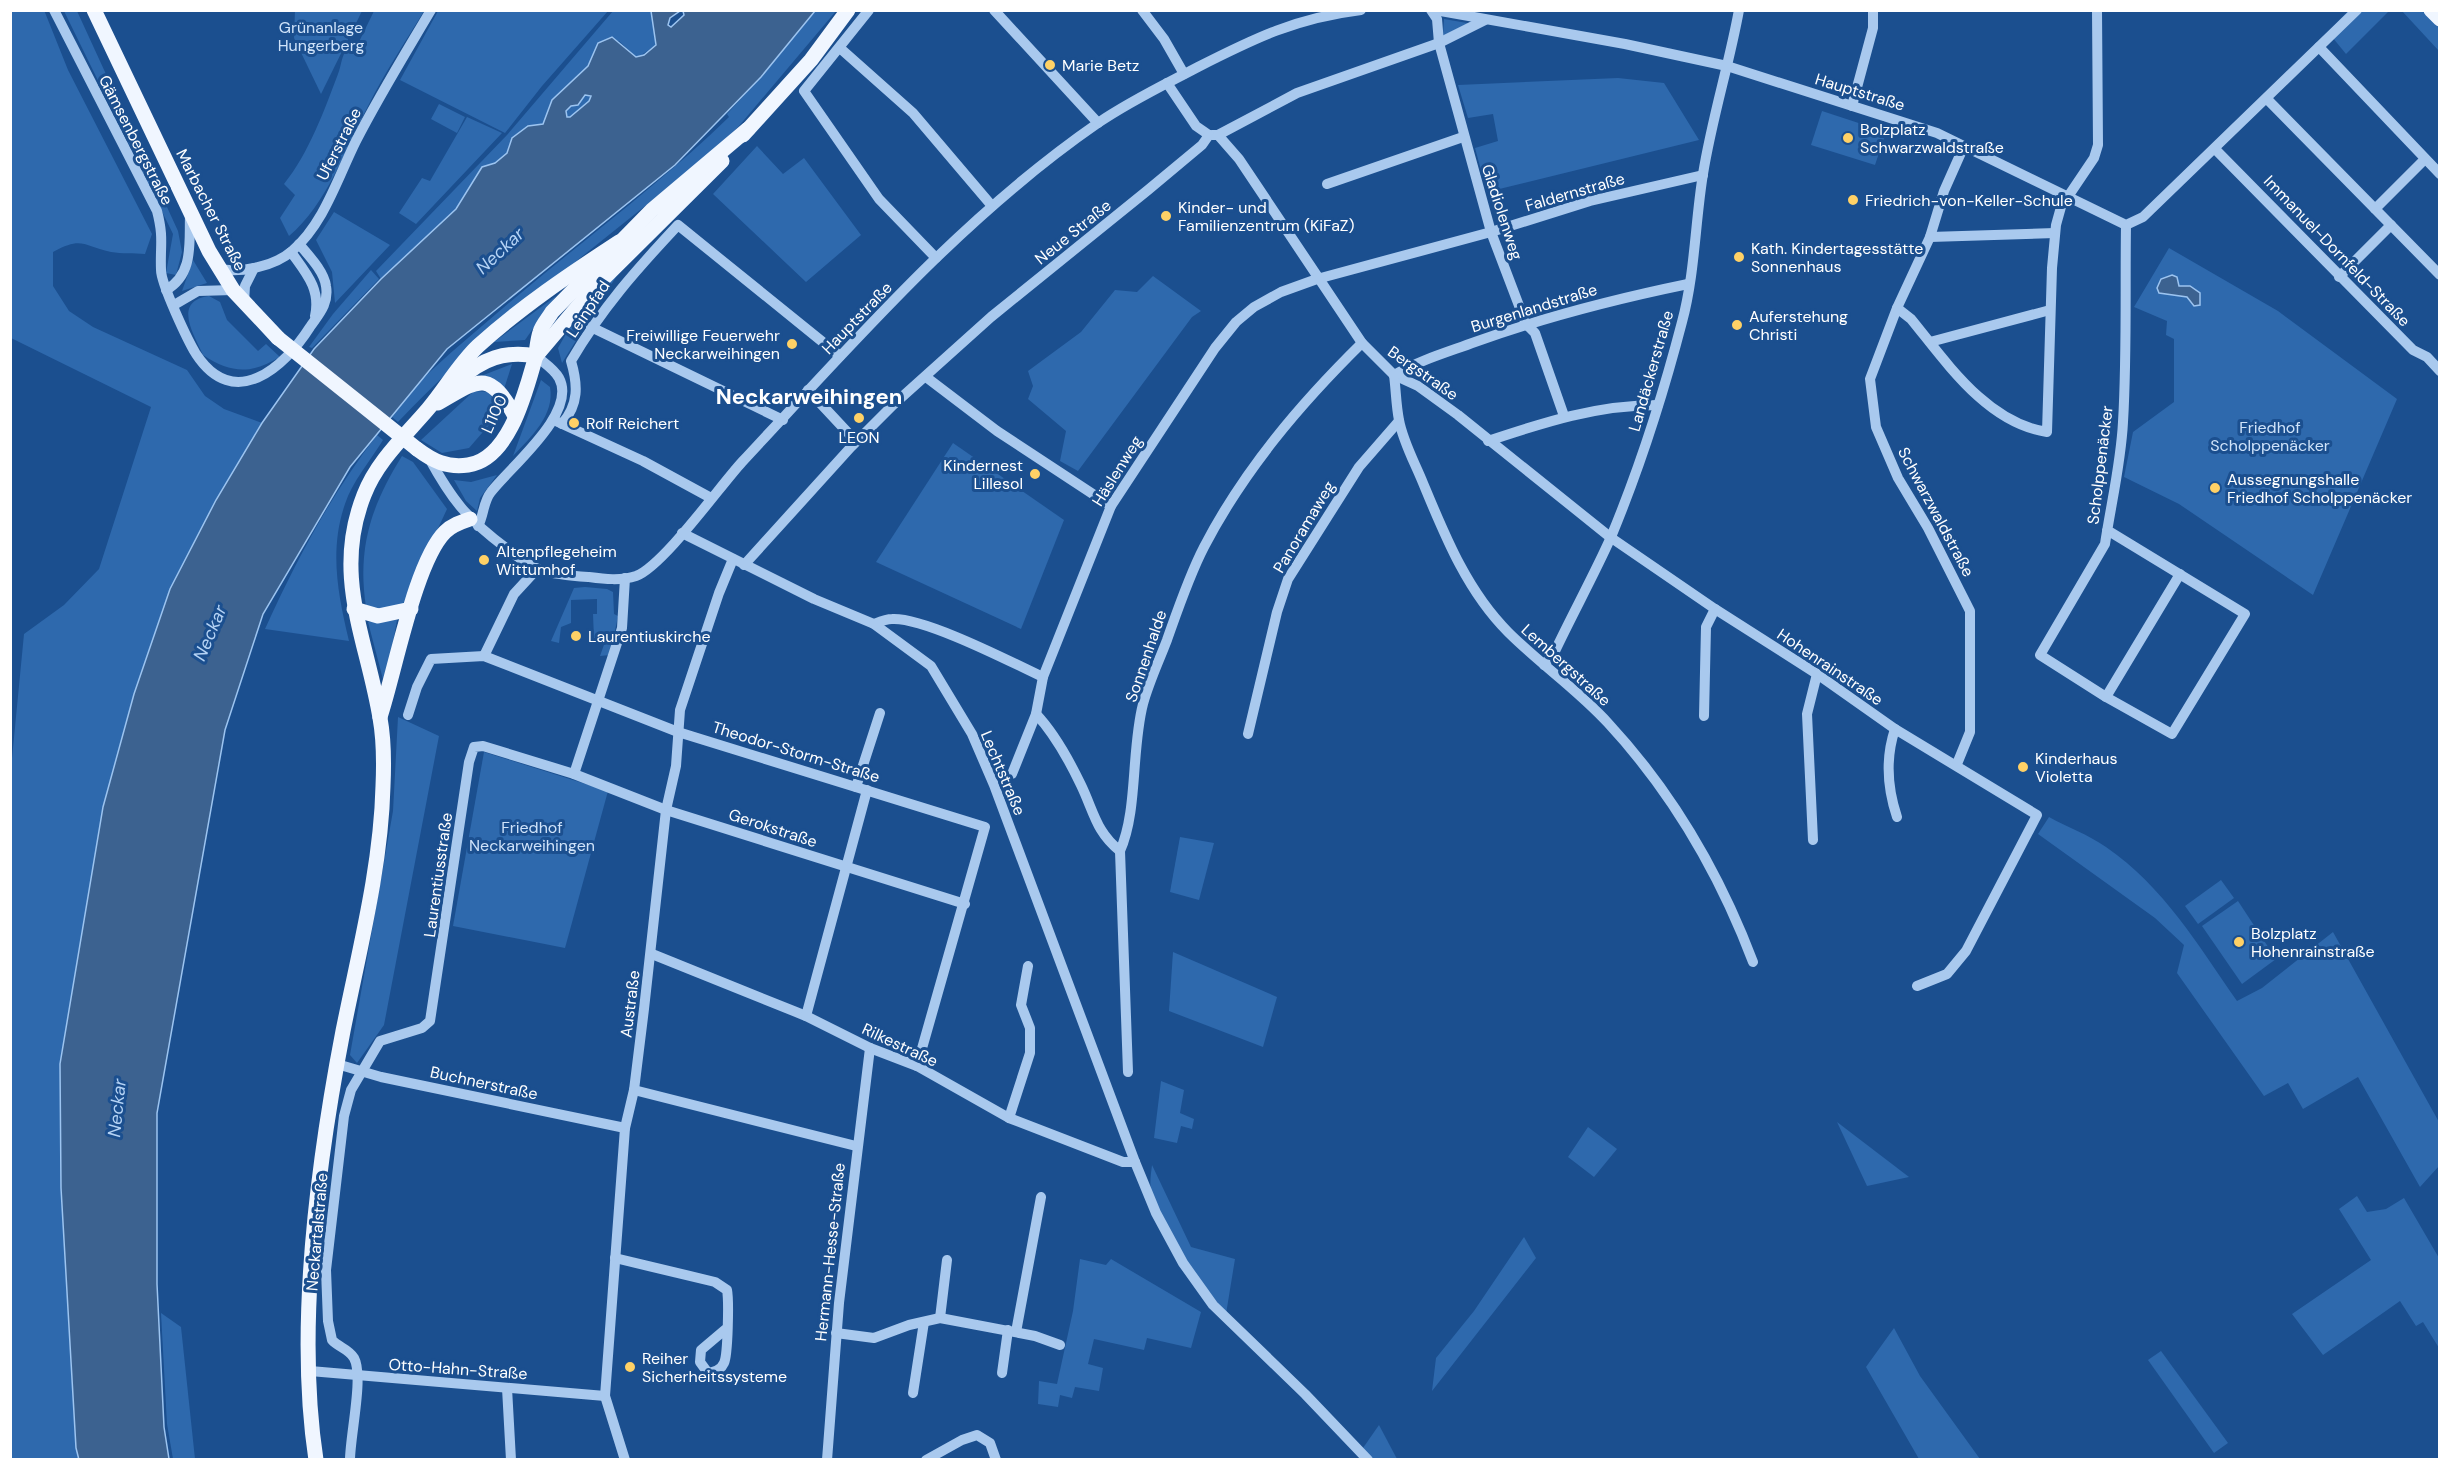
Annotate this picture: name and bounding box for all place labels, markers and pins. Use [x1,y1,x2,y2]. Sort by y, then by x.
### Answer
place label: Marie Betz [1062,55,1139,76]
marker: Marie Betz [1043,58,1057,72]
place label: Bolzplatz Schwarzwaldstraße [1860,119,2004,158]
marker: Bolzplatz Schwarzwaldstraße [1841,131,1855,145]
place label: Friedrich-von-Keller-Schule [1865,190,2073,211]
marker: Friedrich-von-Keller-Schule [1846,193,1860,207]
place label: Kinder- und Familienzentrum (KiFaZ) [1178,197,1354,236]
marker: Kinder- und Familienzentrum (KiFaZ) [1159,209,1173,223]
place label: Kath. Kindertagesstätte Sonnenhaus [1751,238,1923,277]
marker: Kath. Kindertagesstätte Sonnenhaus [1732,250,1746,264]
place label: Auferstehung Christi [1749,306,1848,345]
marker: Auferstehung Christi [1730,318,1744,332]
place label: Freiwillige Feuerwehr Neckarweihingen [626,325,780,364]
marker: Freiwillige Feuerwehr Neckarweihingen [785,337,799,351]
marker: LEON [852,411,866,425]
place label: Rolf Reichert [586,413,679,434]
marker: Rolf Reichert [567,416,581,430]
place label: LEON [839,427,879,448]
place label: Kindernest Lillesol [943,455,1023,494]
marker: Kindernest Lillesol [1028,467,1042,481]
place label: Aussegnungshalle Friedhof Scholppenäcker [2227,469,2412,508]
marker: Aussegnungshalle Friedhof Scholppenäcker [2208,481,2222,495]
place label: Altenpflegeheim Wittumhof [496,541,617,580]
marker: Altenpflegeheim Wittumhof [477,553,491,567]
place label: Laurentiuskirche [588,626,710,647]
marker: Laurentiuskirche [569,629,583,643]
place label: Kinderhaus Violetta [2035,748,2118,787]
marker: Kinderhaus Violetta [2016,760,2030,774]
place label: Bolzplatz Hohenrainstraße [2251,923,2375,962]
marker: Bolzplatz Hohenrainstraße [2232,935,2246,949]
place label: Reiher Sicherheitssysteme [642,1348,787,1387]
marker: Reiher Sicherheitssysteme [623,1360,637,1374]

